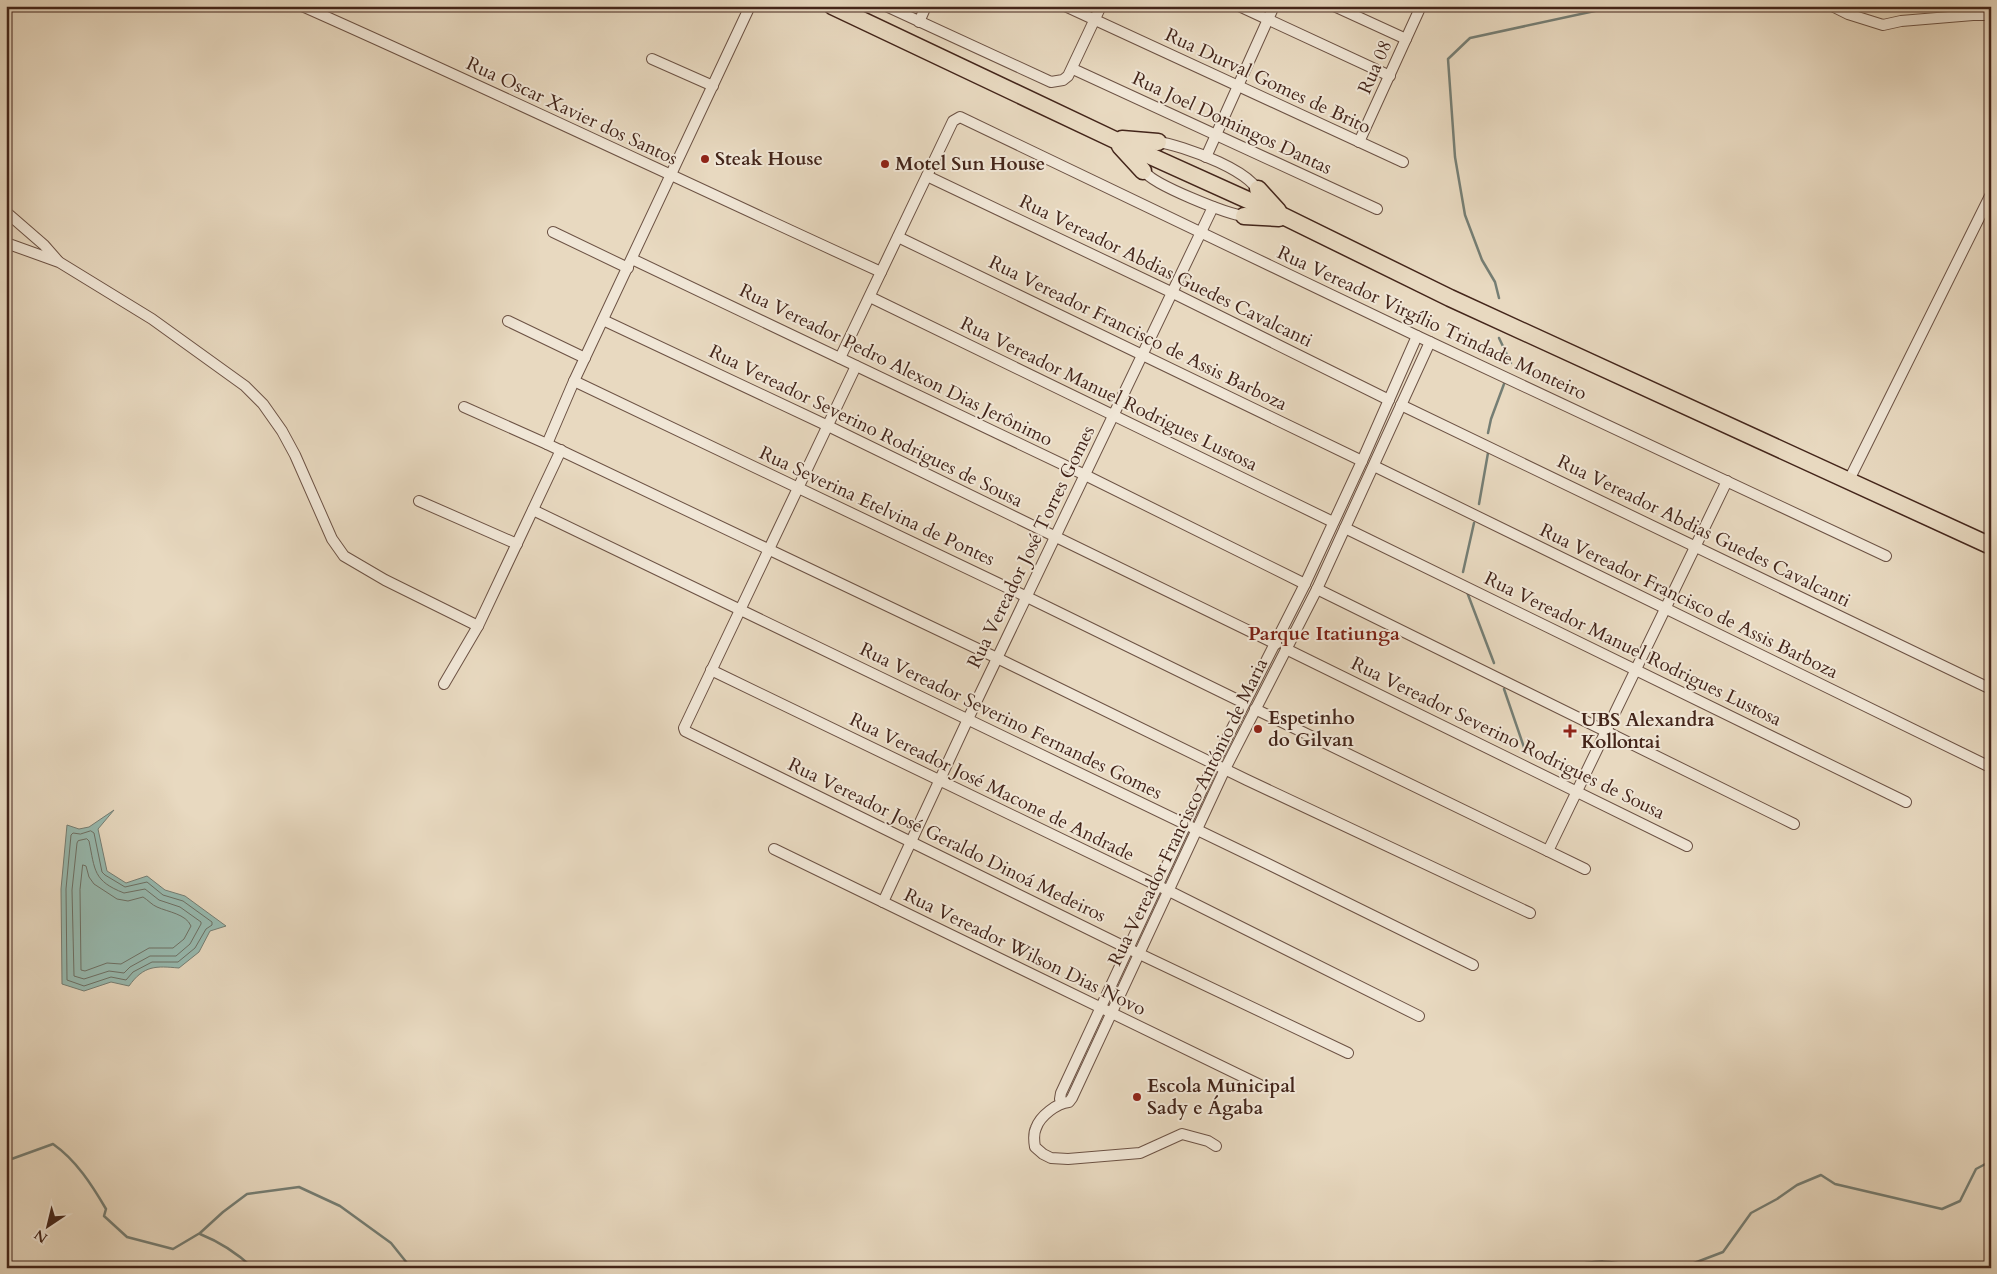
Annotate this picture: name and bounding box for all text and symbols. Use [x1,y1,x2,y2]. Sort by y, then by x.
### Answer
street label: Rua Durval Gomes de Brito [1161,22,1375,140]
street label: Rua 08 [1352,36,1398,98]
street label: Rua Oscar Xavier dos Santos [462,51,682,171]
street label: Rua Joel Domingos Dantas [1128,65,1336,181]
place label: Steak House [715,146,823,172]
place label: Motel Sun House [895,151,1045,177]
marker: Steak House [699,153,711,165]
marker: Motel Sun House [879,158,891,170]
street label: Rua Vereador Abdias Guedes Cavalcanti [1015,188,1317,354]
street label: Rua Vereador Virgílio Trindade Monteiro [1273,240,1591,406]
street label: Rua Vereador Francisco de Assis Barboza [984,249,1292,417]
street label: Rua Vereador Pedro Alexon Dias Jerônimo [735,278,1057,452]
street label: Rua Vereador Manuel Rodrigues Lustosa [956,310,1262,478]
street label: Rua Vereador Severino Rodrigues de Sousa [705,338,1027,514]
street label: Rua Vereador José Torres Gomes [961,421,1101,673]
street label: Rua Severina Etelvina de Pontes [755,440,999,572]
street label: Rua Vereador Abdias Guedes Cavalcanti [1553,448,1855,614]
street label: Rua Vereador Francisco de Assis Barboza [1535,517,1843,685]
street label: Rua Vereador Manuel Rodrigues Lustosa [1480,565,1786,733]
district label: Parque Itatiunga [1248,620,1400,647]
street label: Rua Vereador Severino Fernandes Gomes [856,636,1166,806]
street label: Rua Vereador Severino Rodrigues de Sousa [1347,650,1669,826]
street label: Rua Vereador Francisco António de Maria [1102,654,1274,970]
place label: Espetinho do Gilvan [1268,705,1355,753]
street label: Rua Vereador José Macone de Andrade [845,706,1139,868]
place label: UBS Alexandra Kollontai [1581,707,1715,755]
marker: Espetinho do Gilvan [1252,723,1264,735]
marker: UBS Alexandra Kollontai [1563,724,1577,738]
street label: Rua Vereador José Geraldo Dinoá Medeiros [784,751,1110,929]
street label: Rua Vereador Wilson Dias Novo [900,882,1150,1022]
place label: Escola Municipal Sady e Ágaba [1147,1073,1296,1121]
marker: Escola Municipal Sady e Ágaba [1131,1091,1143,1103]
north arrow [22,1202,72,1252]
text: N [30,1225,51,1248]

